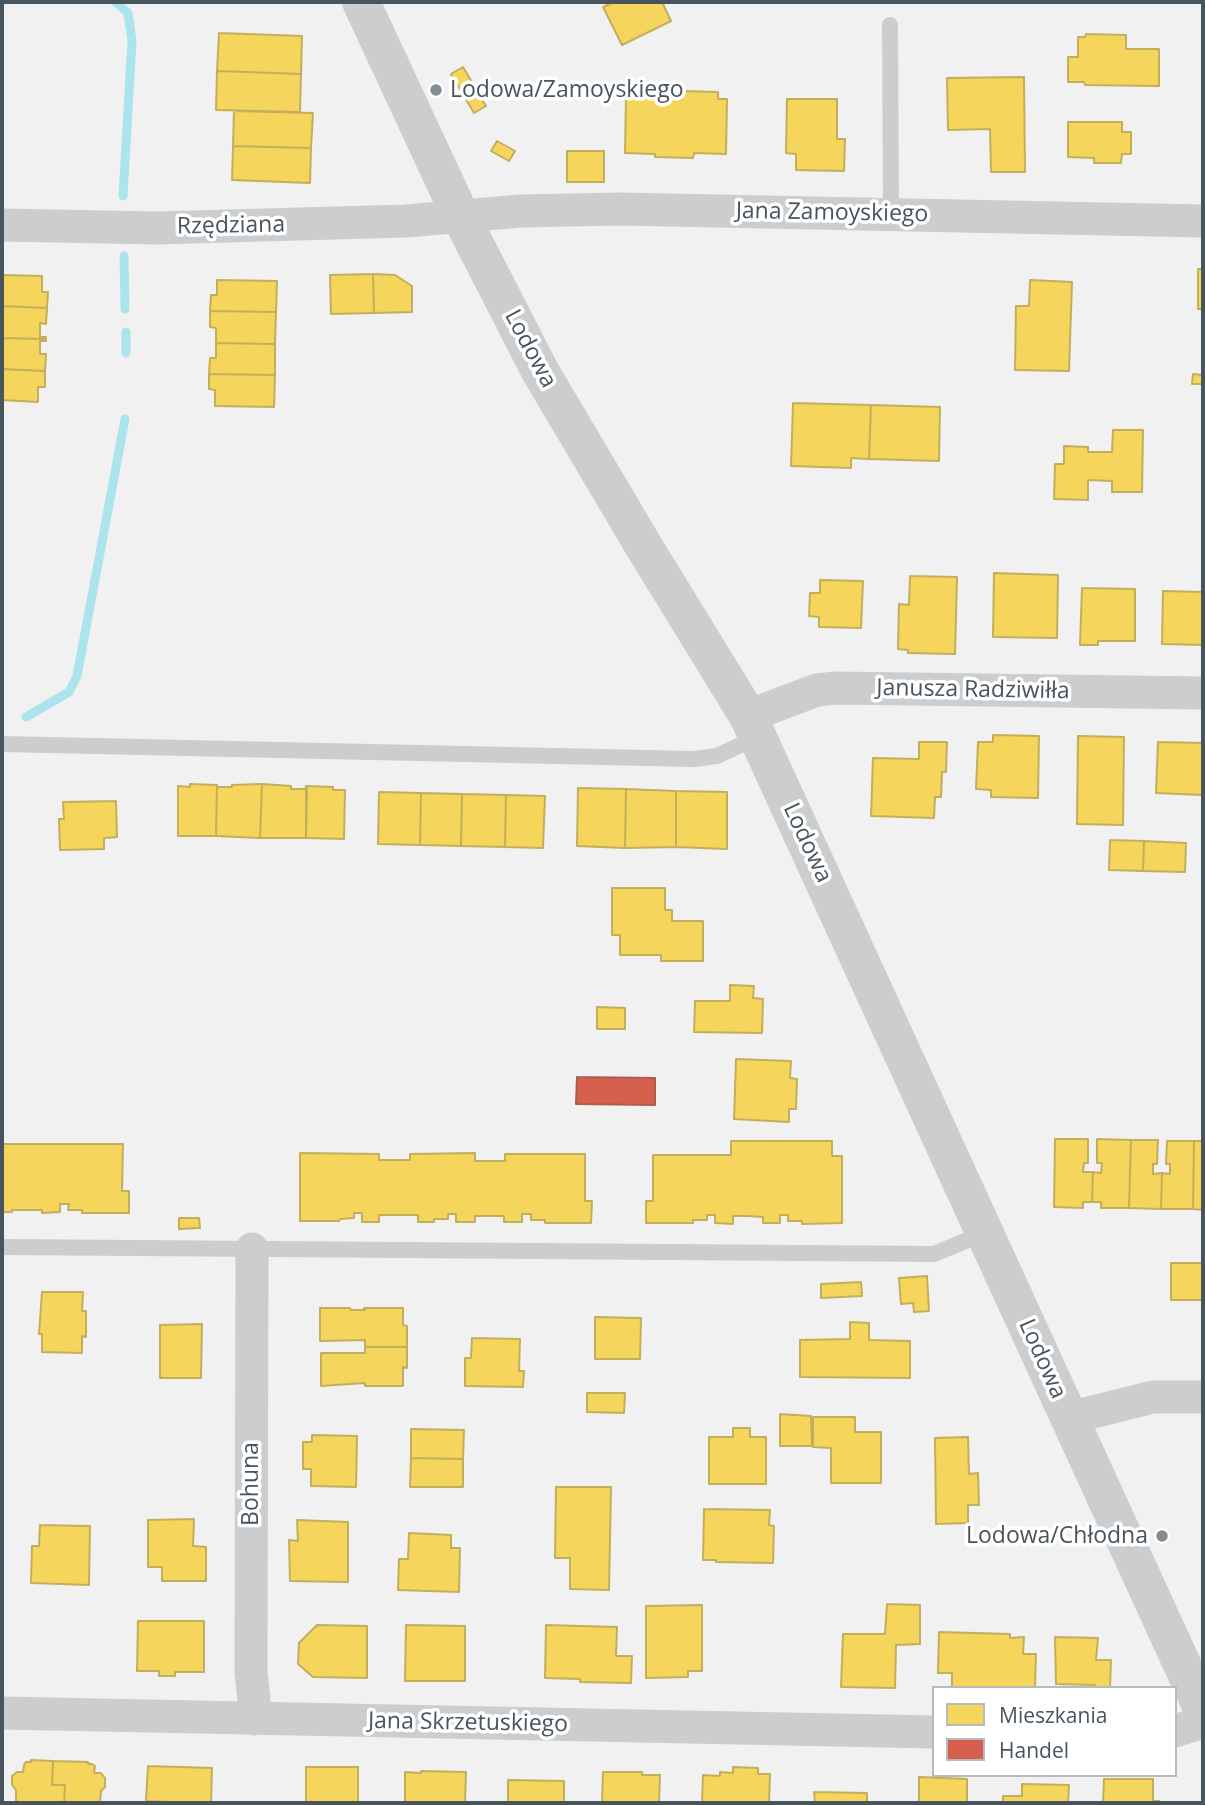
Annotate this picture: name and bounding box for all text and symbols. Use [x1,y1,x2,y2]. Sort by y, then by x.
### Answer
place label: Lodowa/Zamoyskiego [450,76,683,104]
marker: Lodowa/Zamoyskiego [428,82,444,98]
street label: Jana Zamoyskiego [736,198,928,228]
street label: Rzędziana [177,211,285,241]
street label: Lodowa [498,305,562,393]
street label: Janusza Radziwiłła [876,675,1070,705]
street label: Lodowa [777,799,837,887]
street label: Lodowa [1012,1315,1072,1403]
street label: Bohuna [237,1442,265,1526]
place label: Lodowa/Chłodna [966,1522,1148,1550]
marker: Lodowa/Chłodna [1154,1528,1170,1544]
legend [932,1686,1177,1777]
text: Mieszkania [999,1701,1107,1729]
street label: Jana Skrzetuskiego [368,1707,568,1739]
text: Handel [999,1736,1069,1764]

